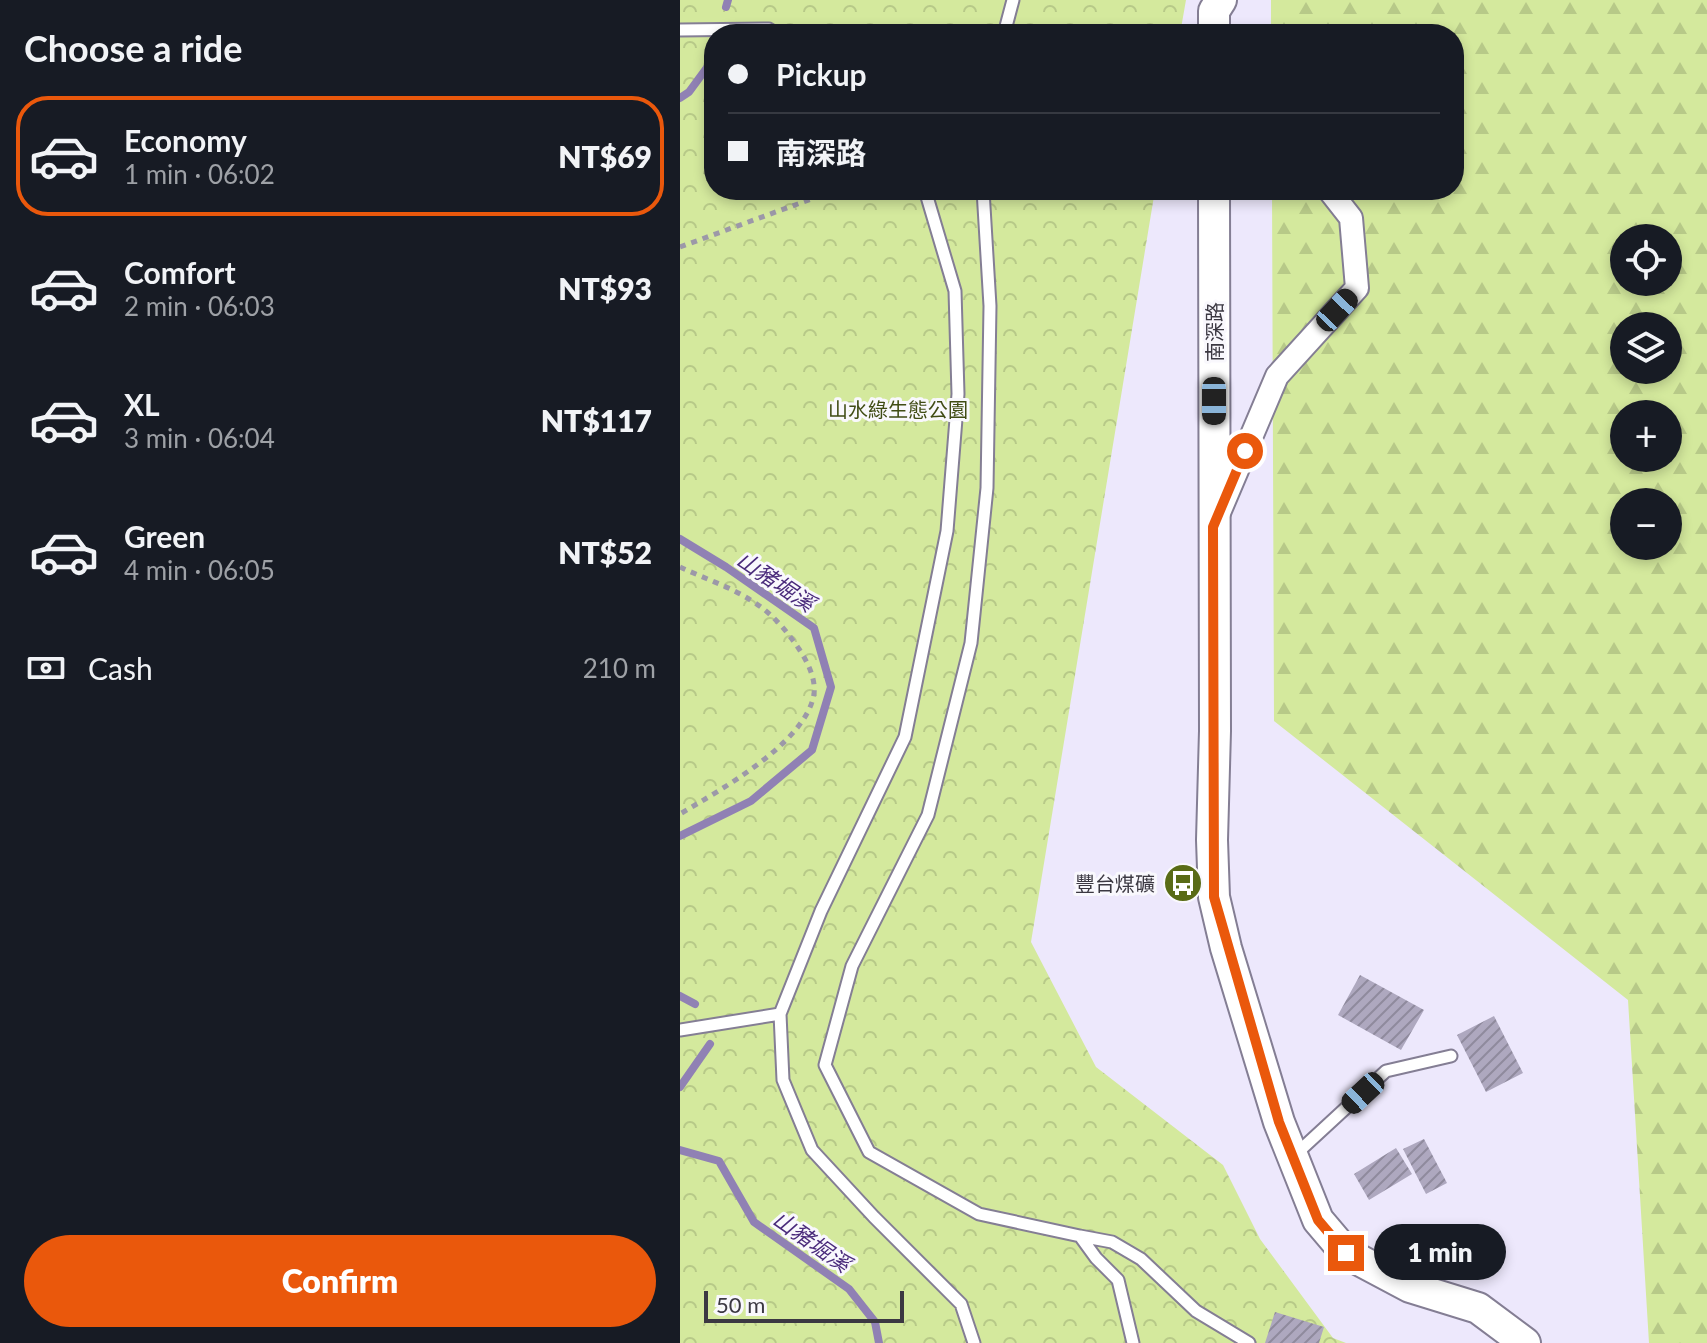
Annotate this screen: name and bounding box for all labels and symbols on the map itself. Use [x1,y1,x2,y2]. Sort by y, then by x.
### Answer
car [1312,284,1362,336]
street label: 南深路 [1202,302,1226,362]
car [1202,377,1226,425]
park label: 山水綠生態公園 [828,397,968,421]
route start [1227,433,1263,469]
water label: 山豬堀溪 [732,545,823,618]
bus stop icon: 豐台煤礦 [1162,862,1204,904]
place label: 豐台煤礦 [1075,871,1155,895]
car [1337,1068,1389,1118]
water label: 山豬堀溪 [768,1205,858,1279]
callout: 1 min [1374,1225,1506,1281]
route end [1328,1235,1364,1271]
scale bar [704,1287,904,1323]

